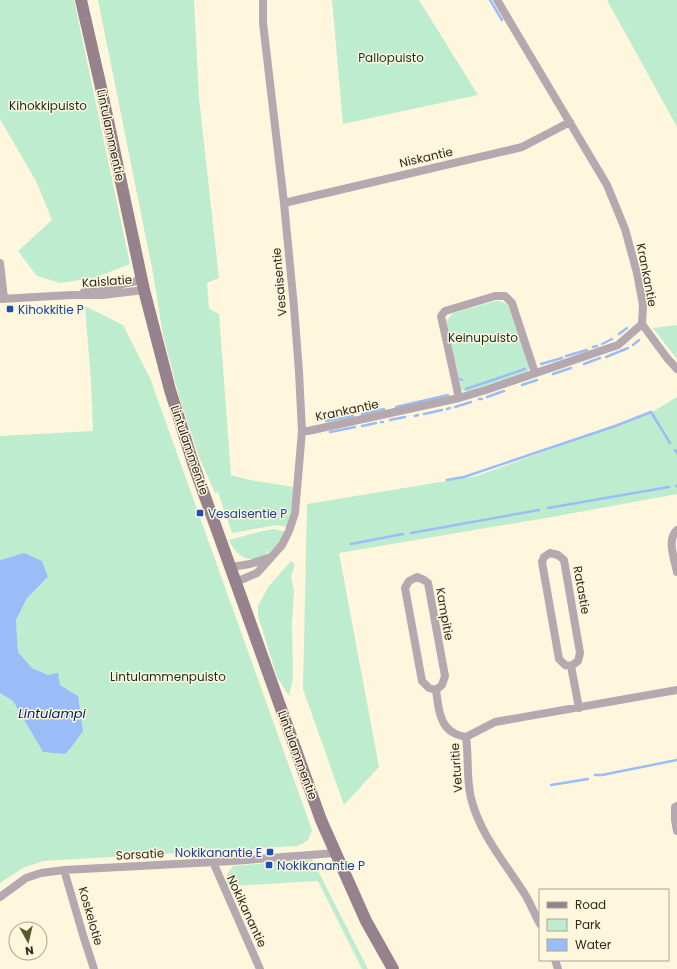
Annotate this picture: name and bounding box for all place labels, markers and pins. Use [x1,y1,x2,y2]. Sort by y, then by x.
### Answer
place label: Kihokkitie P [18,301,84,318]
marker: Kihokkitie P [5,304,15,314]
place label: Vesaisentie P [208,505,287,522]
marker: Vesaisentie P [195,508,205,518]
place label: Nokikanantie E [175,844,262,861]
marker: Nokikanantie E [265,847,275,857]
place label: Nokikanantie P [277,857,365,874]
marker: Nokikanantie P [264,860,274,870]

